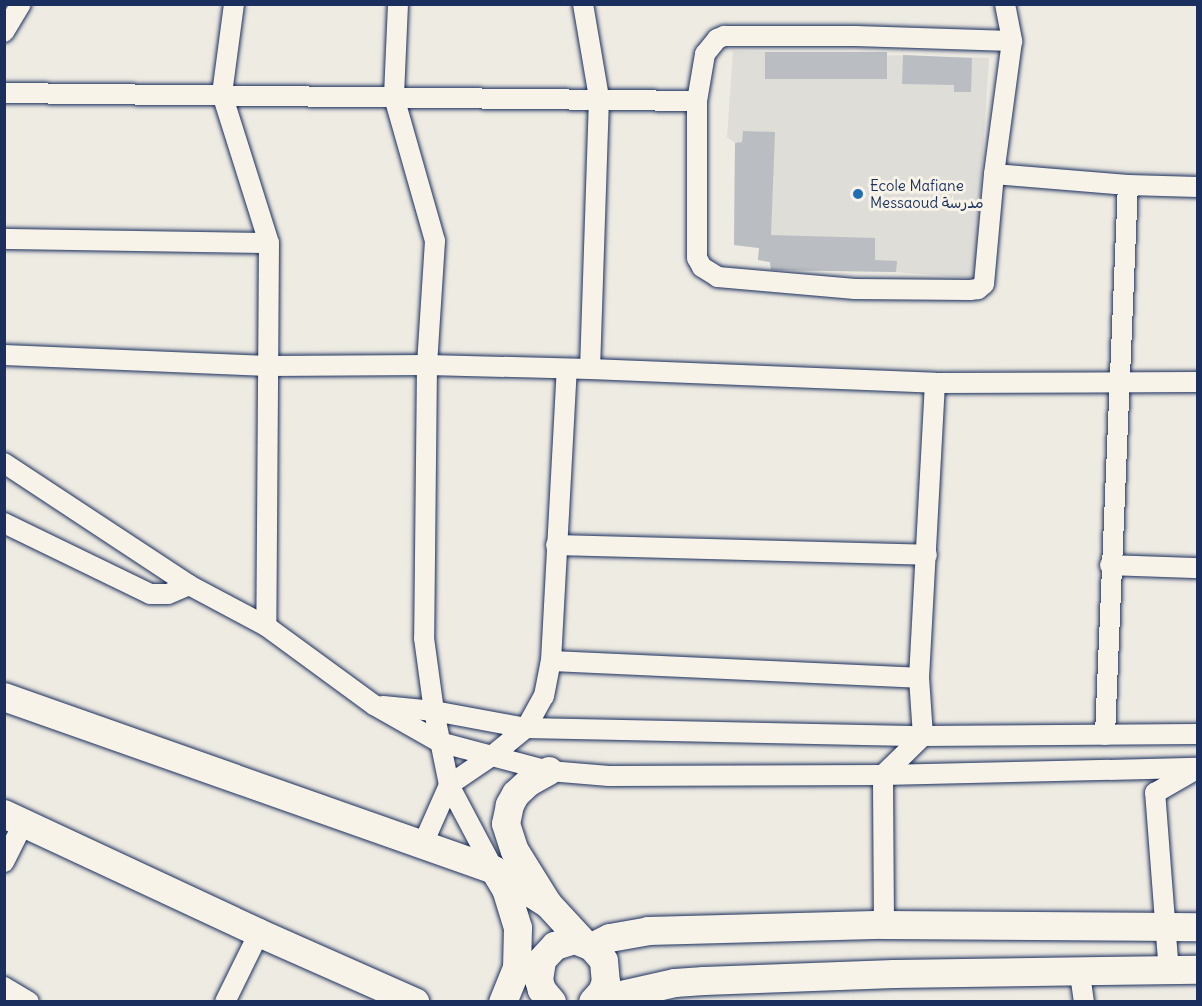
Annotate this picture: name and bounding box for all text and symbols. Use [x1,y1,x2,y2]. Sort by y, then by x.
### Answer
place label: Ecole Mafiane Messaoud مدرسة [870,176,984,211]
marker: Ecole Mafiane Messaoud مدرسة [851,187,865,201]

